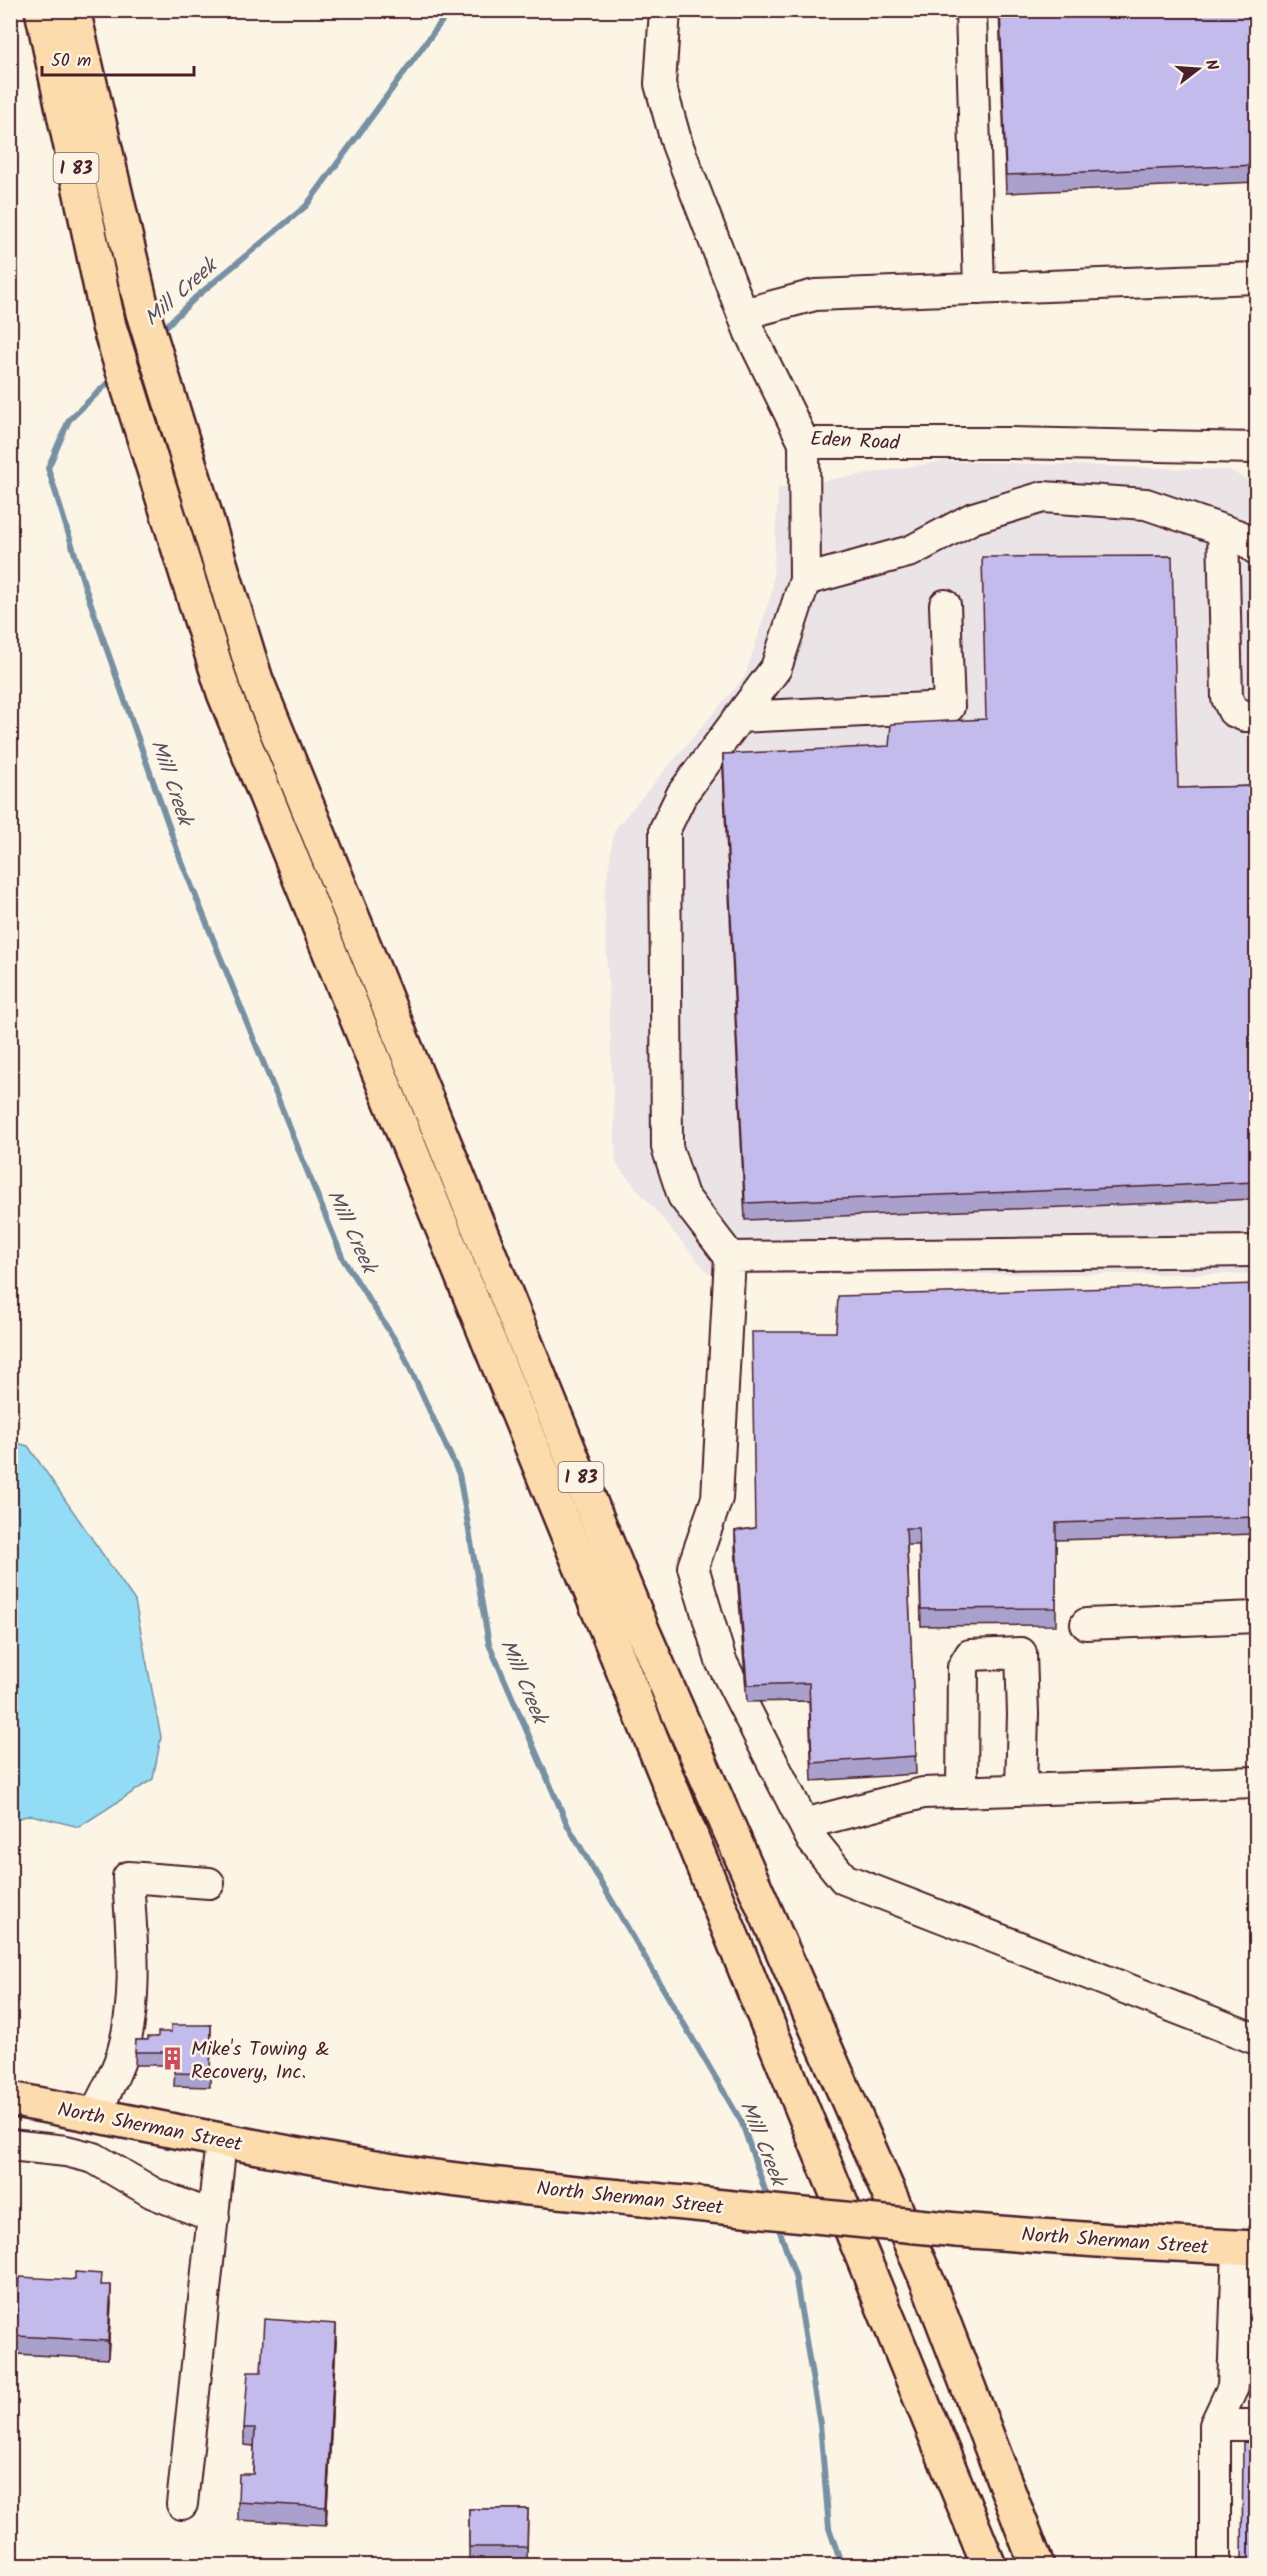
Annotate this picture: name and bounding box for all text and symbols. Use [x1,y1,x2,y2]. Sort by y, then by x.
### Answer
scale bar [42,39,194,77]
north arrow [1168,39,1228,99]
text: 50 m [51,47,91,76]
text: N [1197,57,1224,74]
road number: I 83 [54,153,98,183]
water label: Mill Creek [137,249,227,335]
street label: Eden Road [809,424,901,460]
water label: Mill Creek [141,735,202,833]
water label: Mill Creek [317,1185,386,1282]
road number: I 83 [558,1462,604,1492]
water label: Mill Creek [490,1634,556,1732]
place label: Mike's Towing & Recovery, Inc. [191,2034,330,2089]
building icon: Mike's Towing & Recovery, Inc. [160,2046,186,2072]
street label: North Sherman Street [55,2094,245,2162]
water label: Mill Creek [730,2096,795,2194]
street label: North Sherman Street [535,2173,725,2225]
street label: North Sherman Street [1020,2219,1210,2265]

